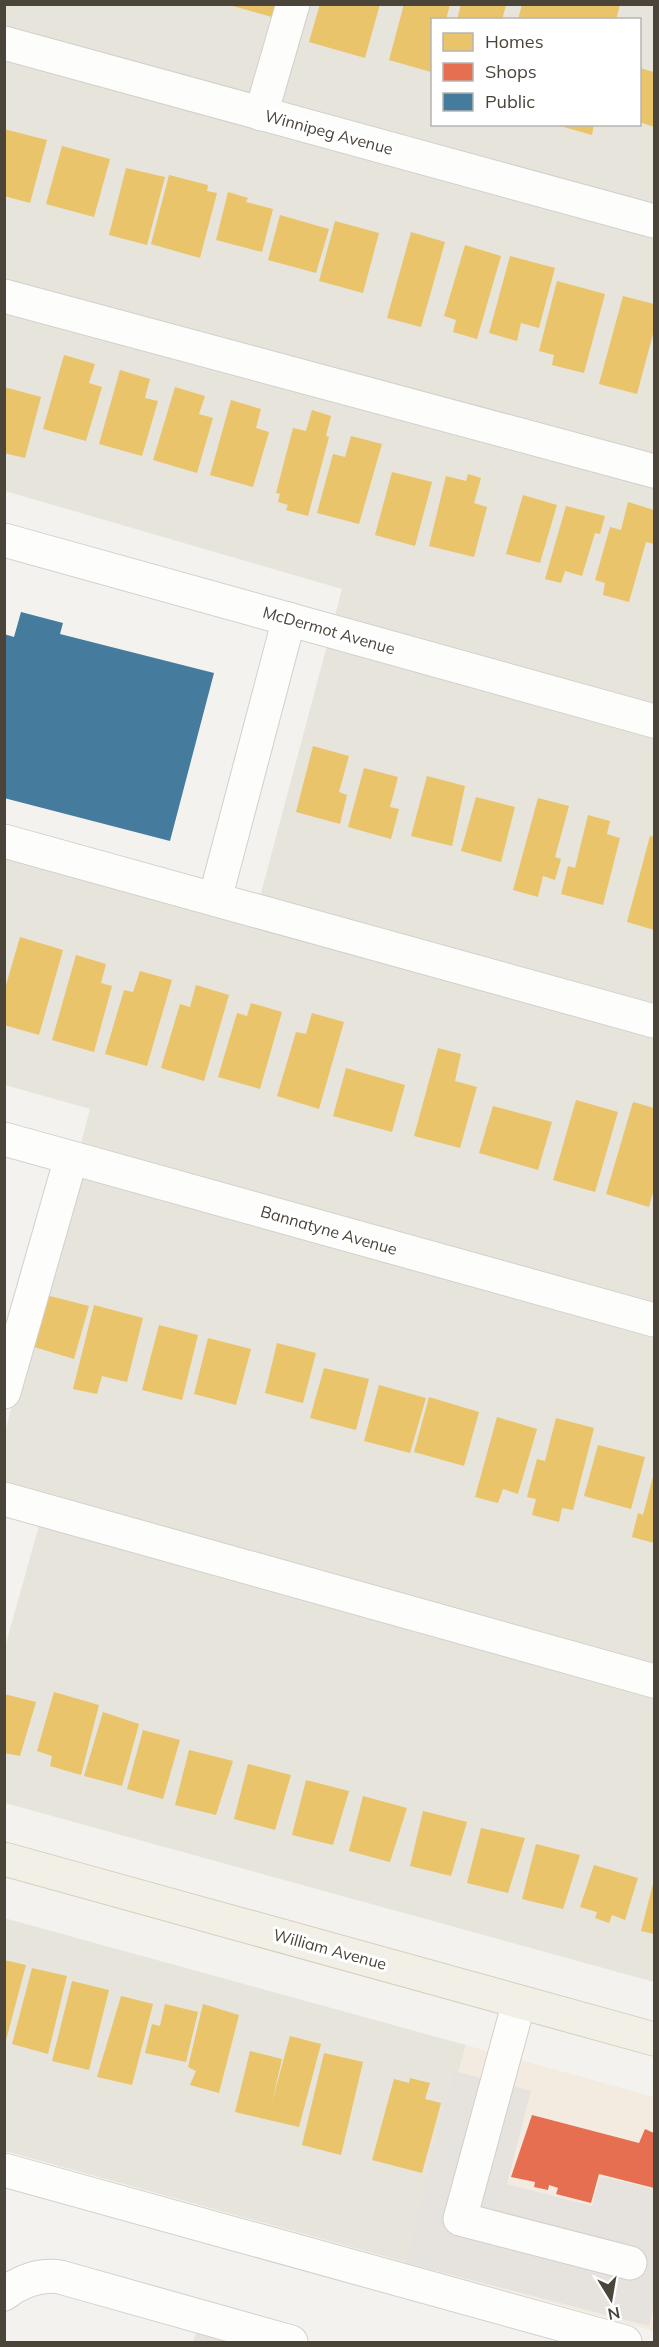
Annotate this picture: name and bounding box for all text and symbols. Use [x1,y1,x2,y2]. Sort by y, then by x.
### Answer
legend [431,18,641,126]
text: Homes [485,30,544,53]
text: Shops [485,60,537,83]
text: Public [485,90,535,113]
street label: Winnipeg Avenue [263,105,395,159]
street label: McDermot Avenue [261,602,397,658]
street label: Bannatyne Avenue [258,1201,400,1259]
street label: William Avenue [271,1924,389,1974]
north arrow [581,2269,641,2329]
text: N [606,2303,622,2325]

